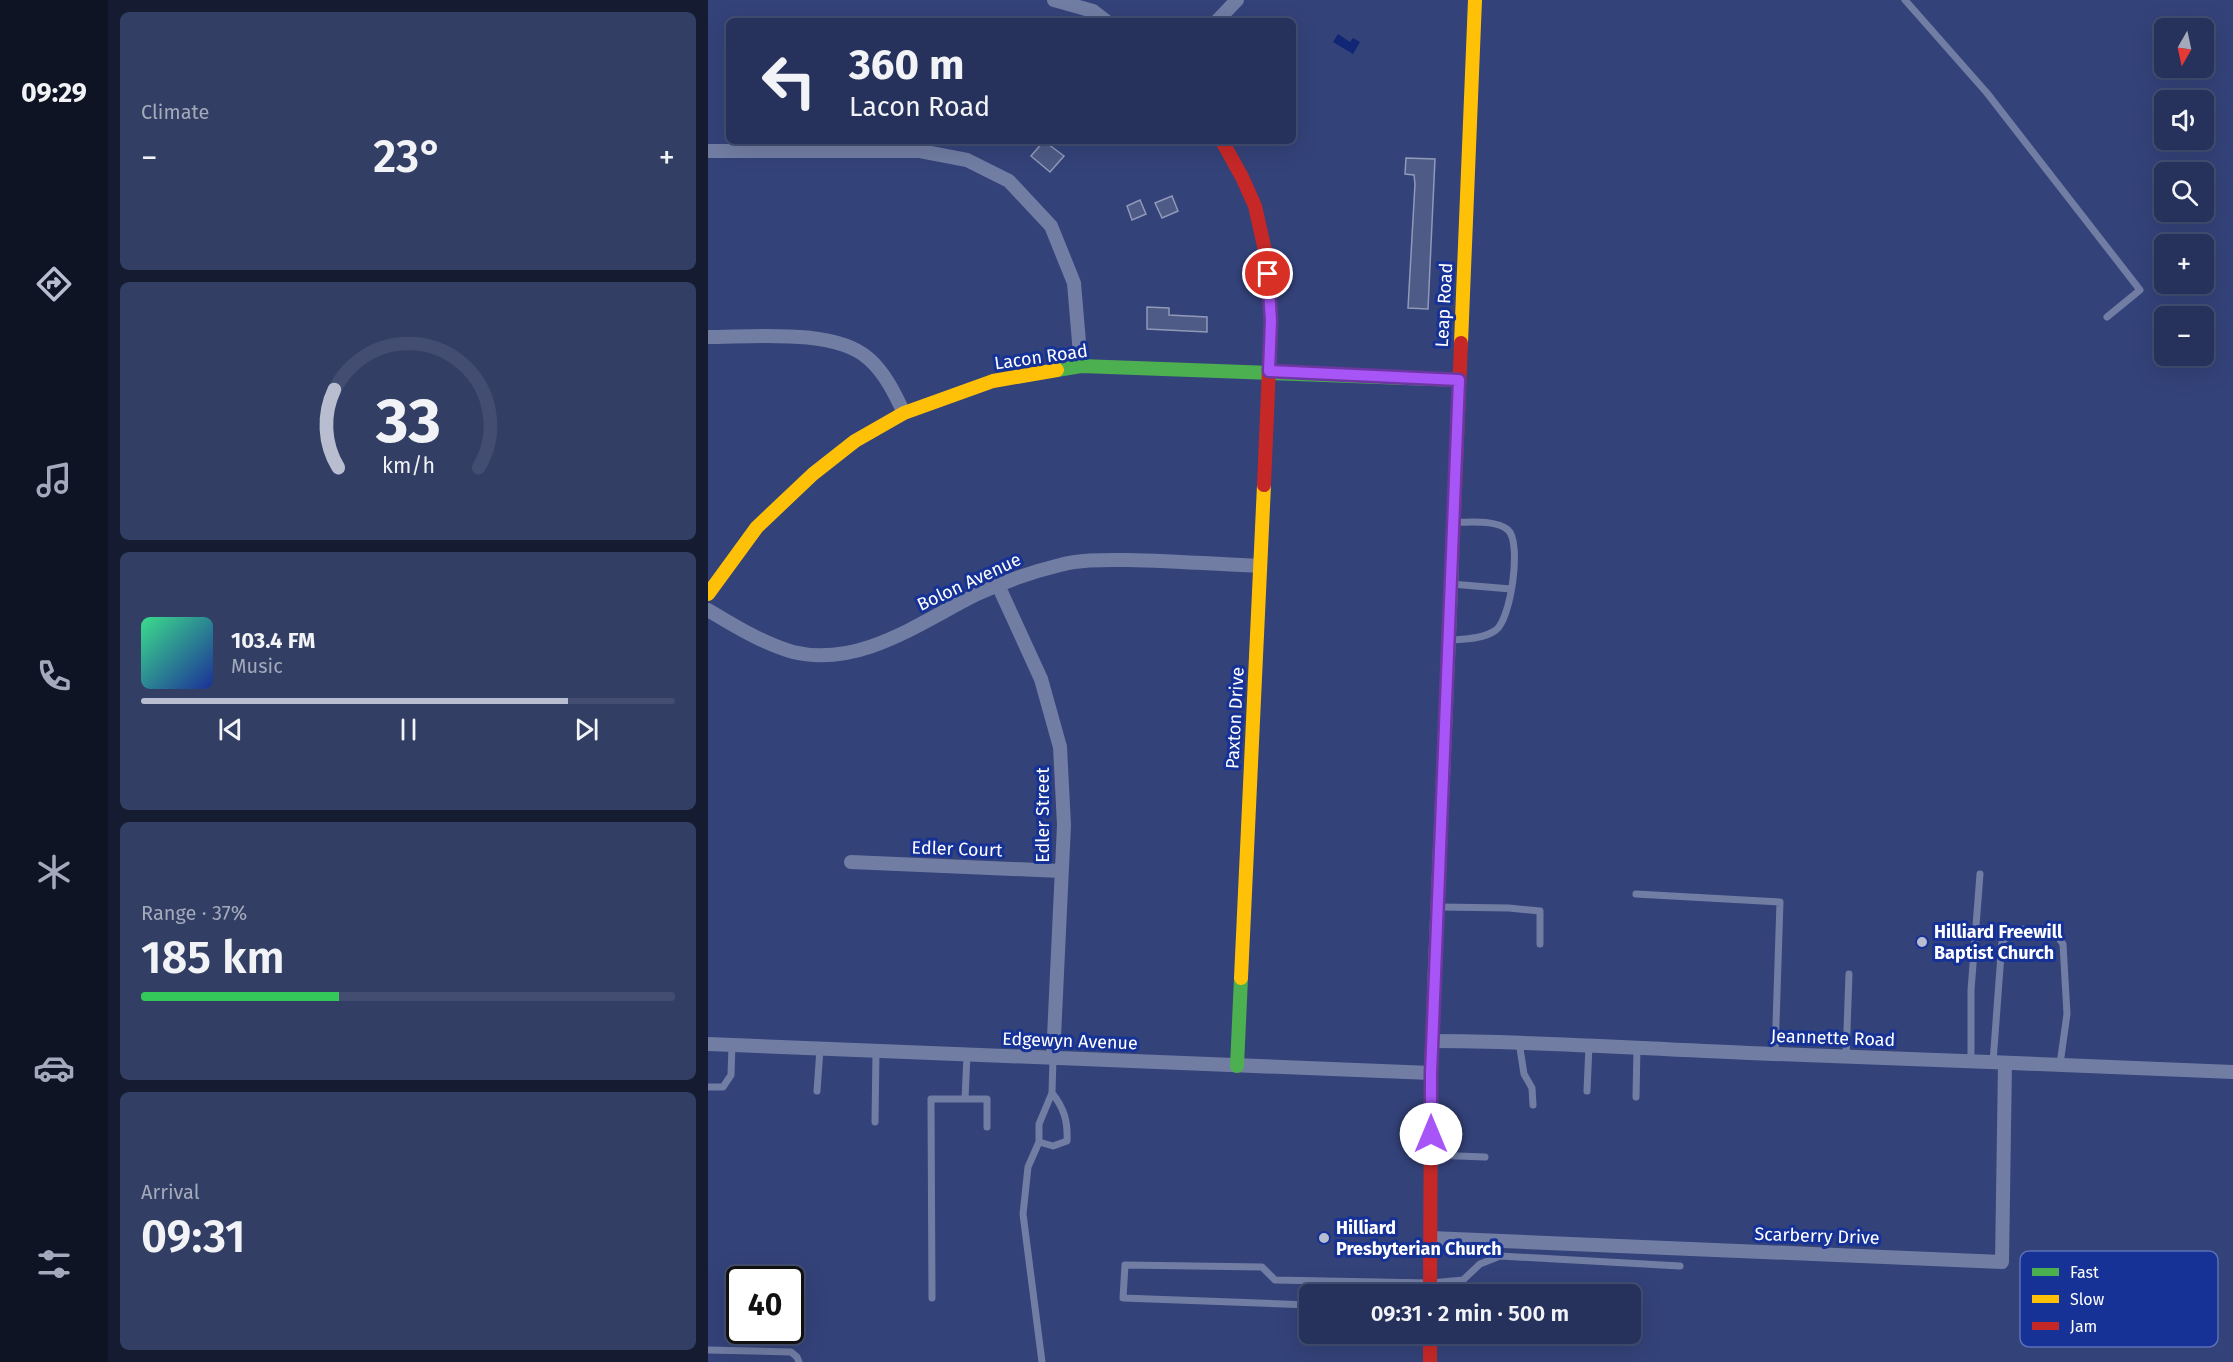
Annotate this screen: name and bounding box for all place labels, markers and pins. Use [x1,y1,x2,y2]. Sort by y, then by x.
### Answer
pin [1242,248,1293,299]
place label: Hilliard Freewill Baptist Church [1934,921,2063,964]
marker: Hilliard Freewill Baptist Church [1915,935,1929,949]
place label: Hilliard Presbyterian Church [1336,1217,1502,1260]
marker: Hilliard Presbyterian Church [1317,1231,1331,1245]

